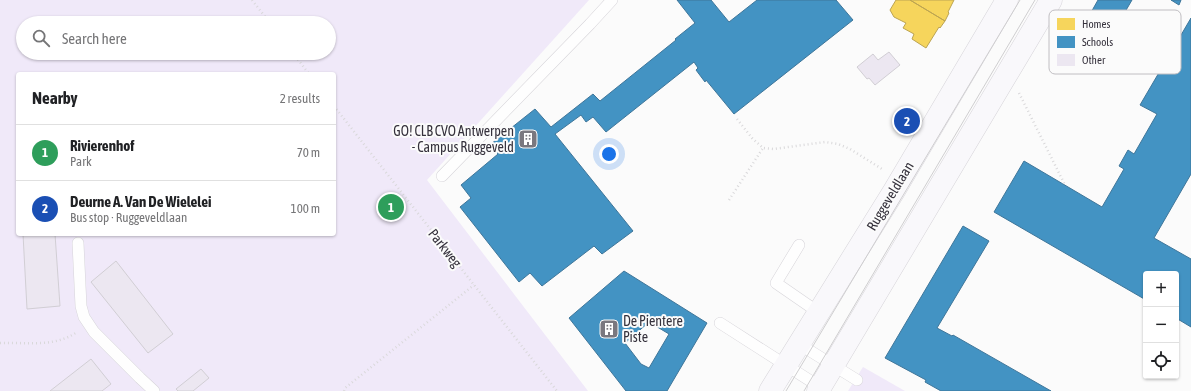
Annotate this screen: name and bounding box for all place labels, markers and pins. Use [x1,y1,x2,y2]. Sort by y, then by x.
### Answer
pin: 2 [894,106,920,136]
place label: GO! CLB CVO Antwerpen - Campus Ruggeveld [393,123,514,155]
building icon: GO! CLB CVO Antwerpen - Campus Ruggeveld [517,128,539,150]
pin: 1 [378,192,404,222]
place label: De Pientere Piste [623,313,683,345]
building icon: De Pientere Piste [598,318,620,340]

